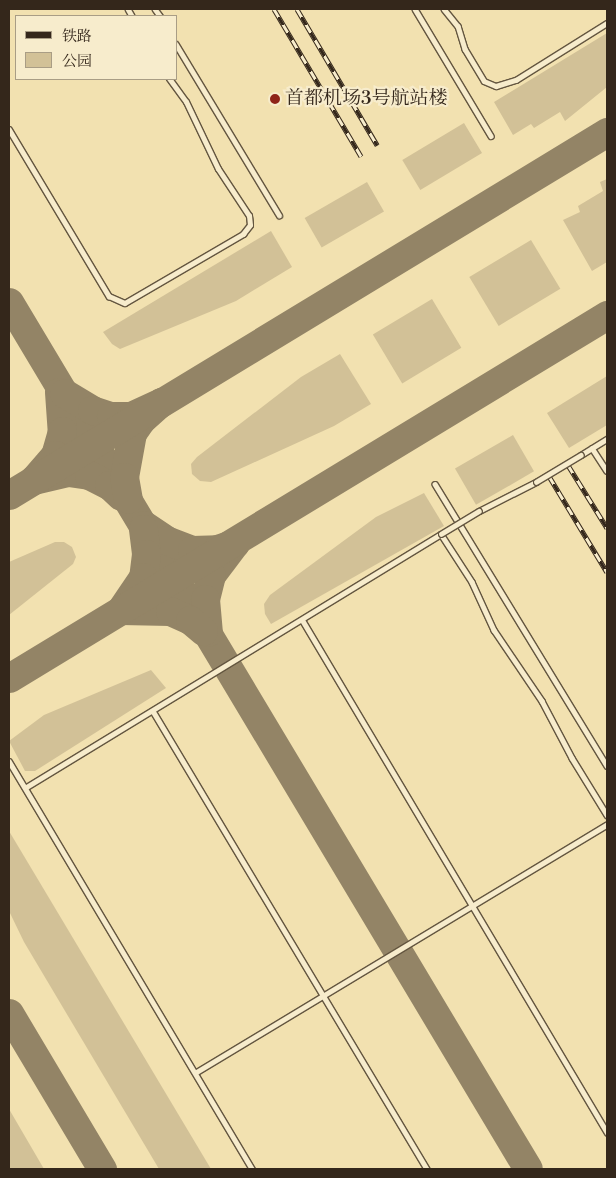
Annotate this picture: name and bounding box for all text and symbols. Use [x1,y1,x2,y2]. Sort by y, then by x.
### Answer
legend [15,15,178,80]
text: 铁路 [62,27,92,46]
text: 公园 [62,52,92,71]
place label: 首都机场3号航站楼 [285,88,447,110]
marker: 首都机场3号航站楼 [269,93,281,105]

